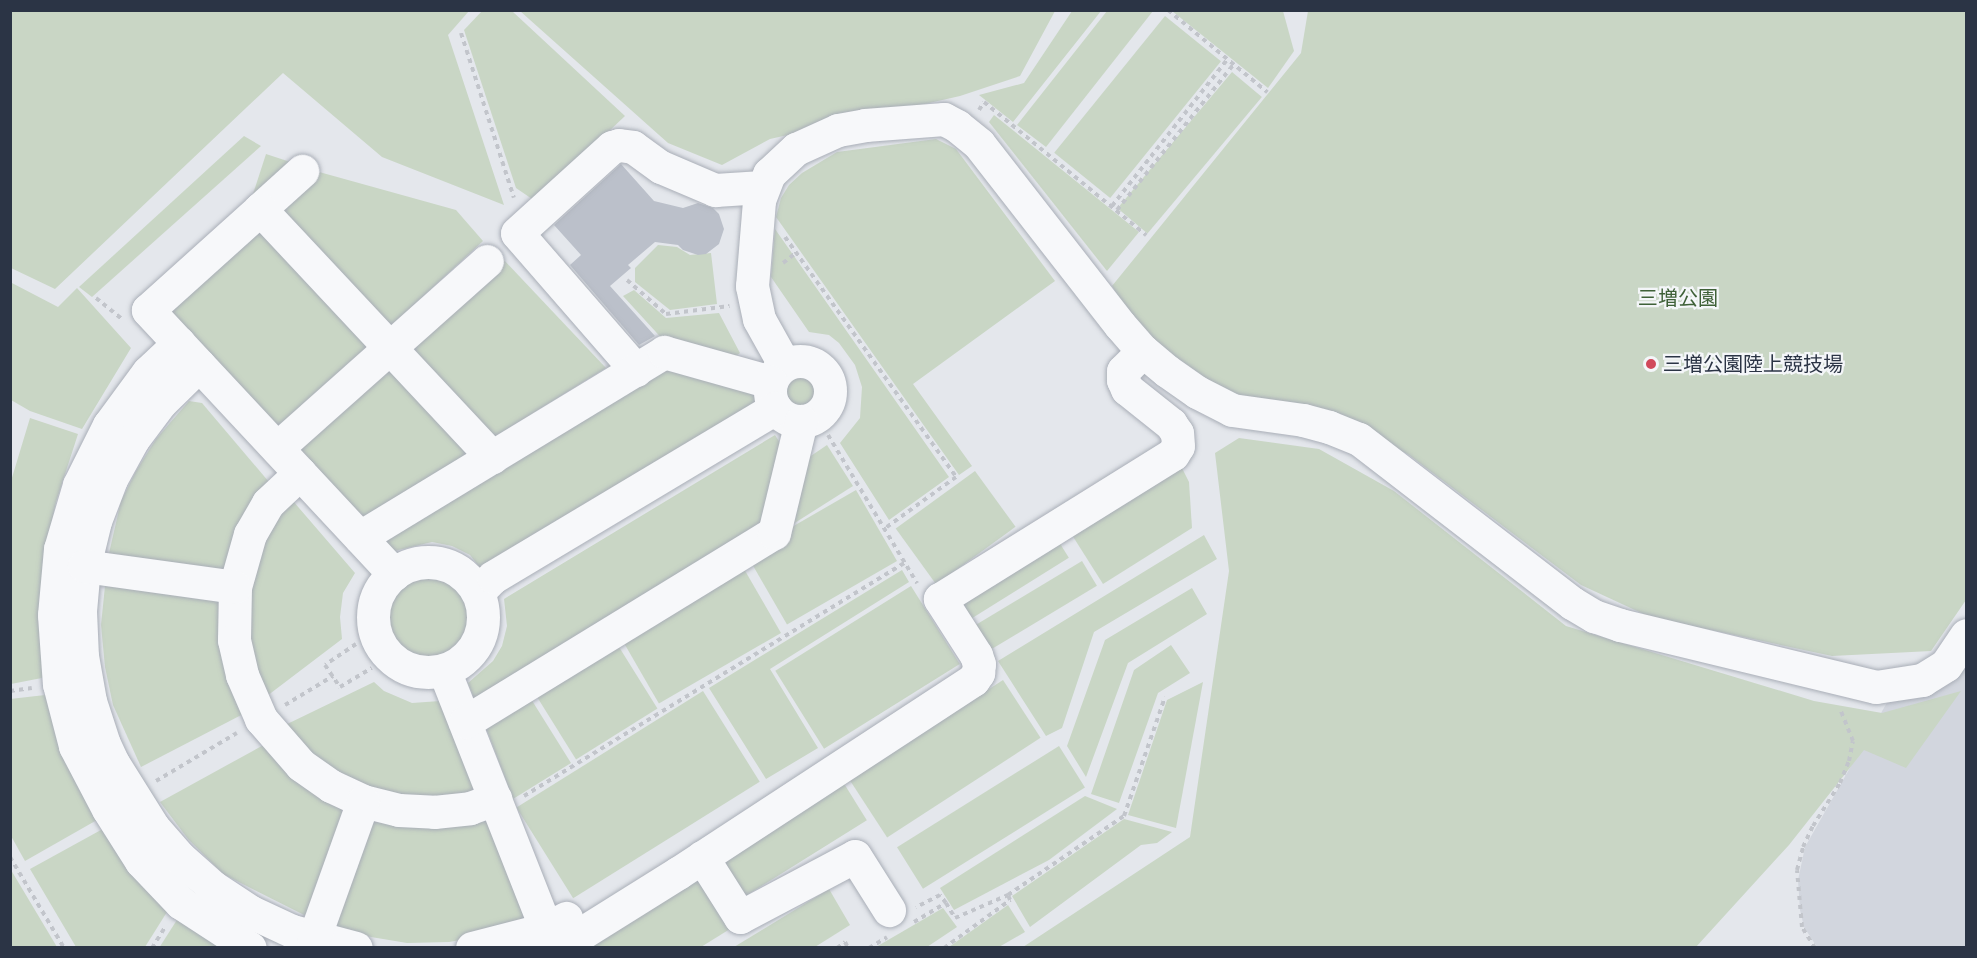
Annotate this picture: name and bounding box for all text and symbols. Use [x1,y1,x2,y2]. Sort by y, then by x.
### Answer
park label: 三増公園 [1638,286,1718,310]
place label: 三増公園陸上競技場 [1663,352,1843,376]
marker: 三増公園陸上競技場 [1644,357,1658,371]

